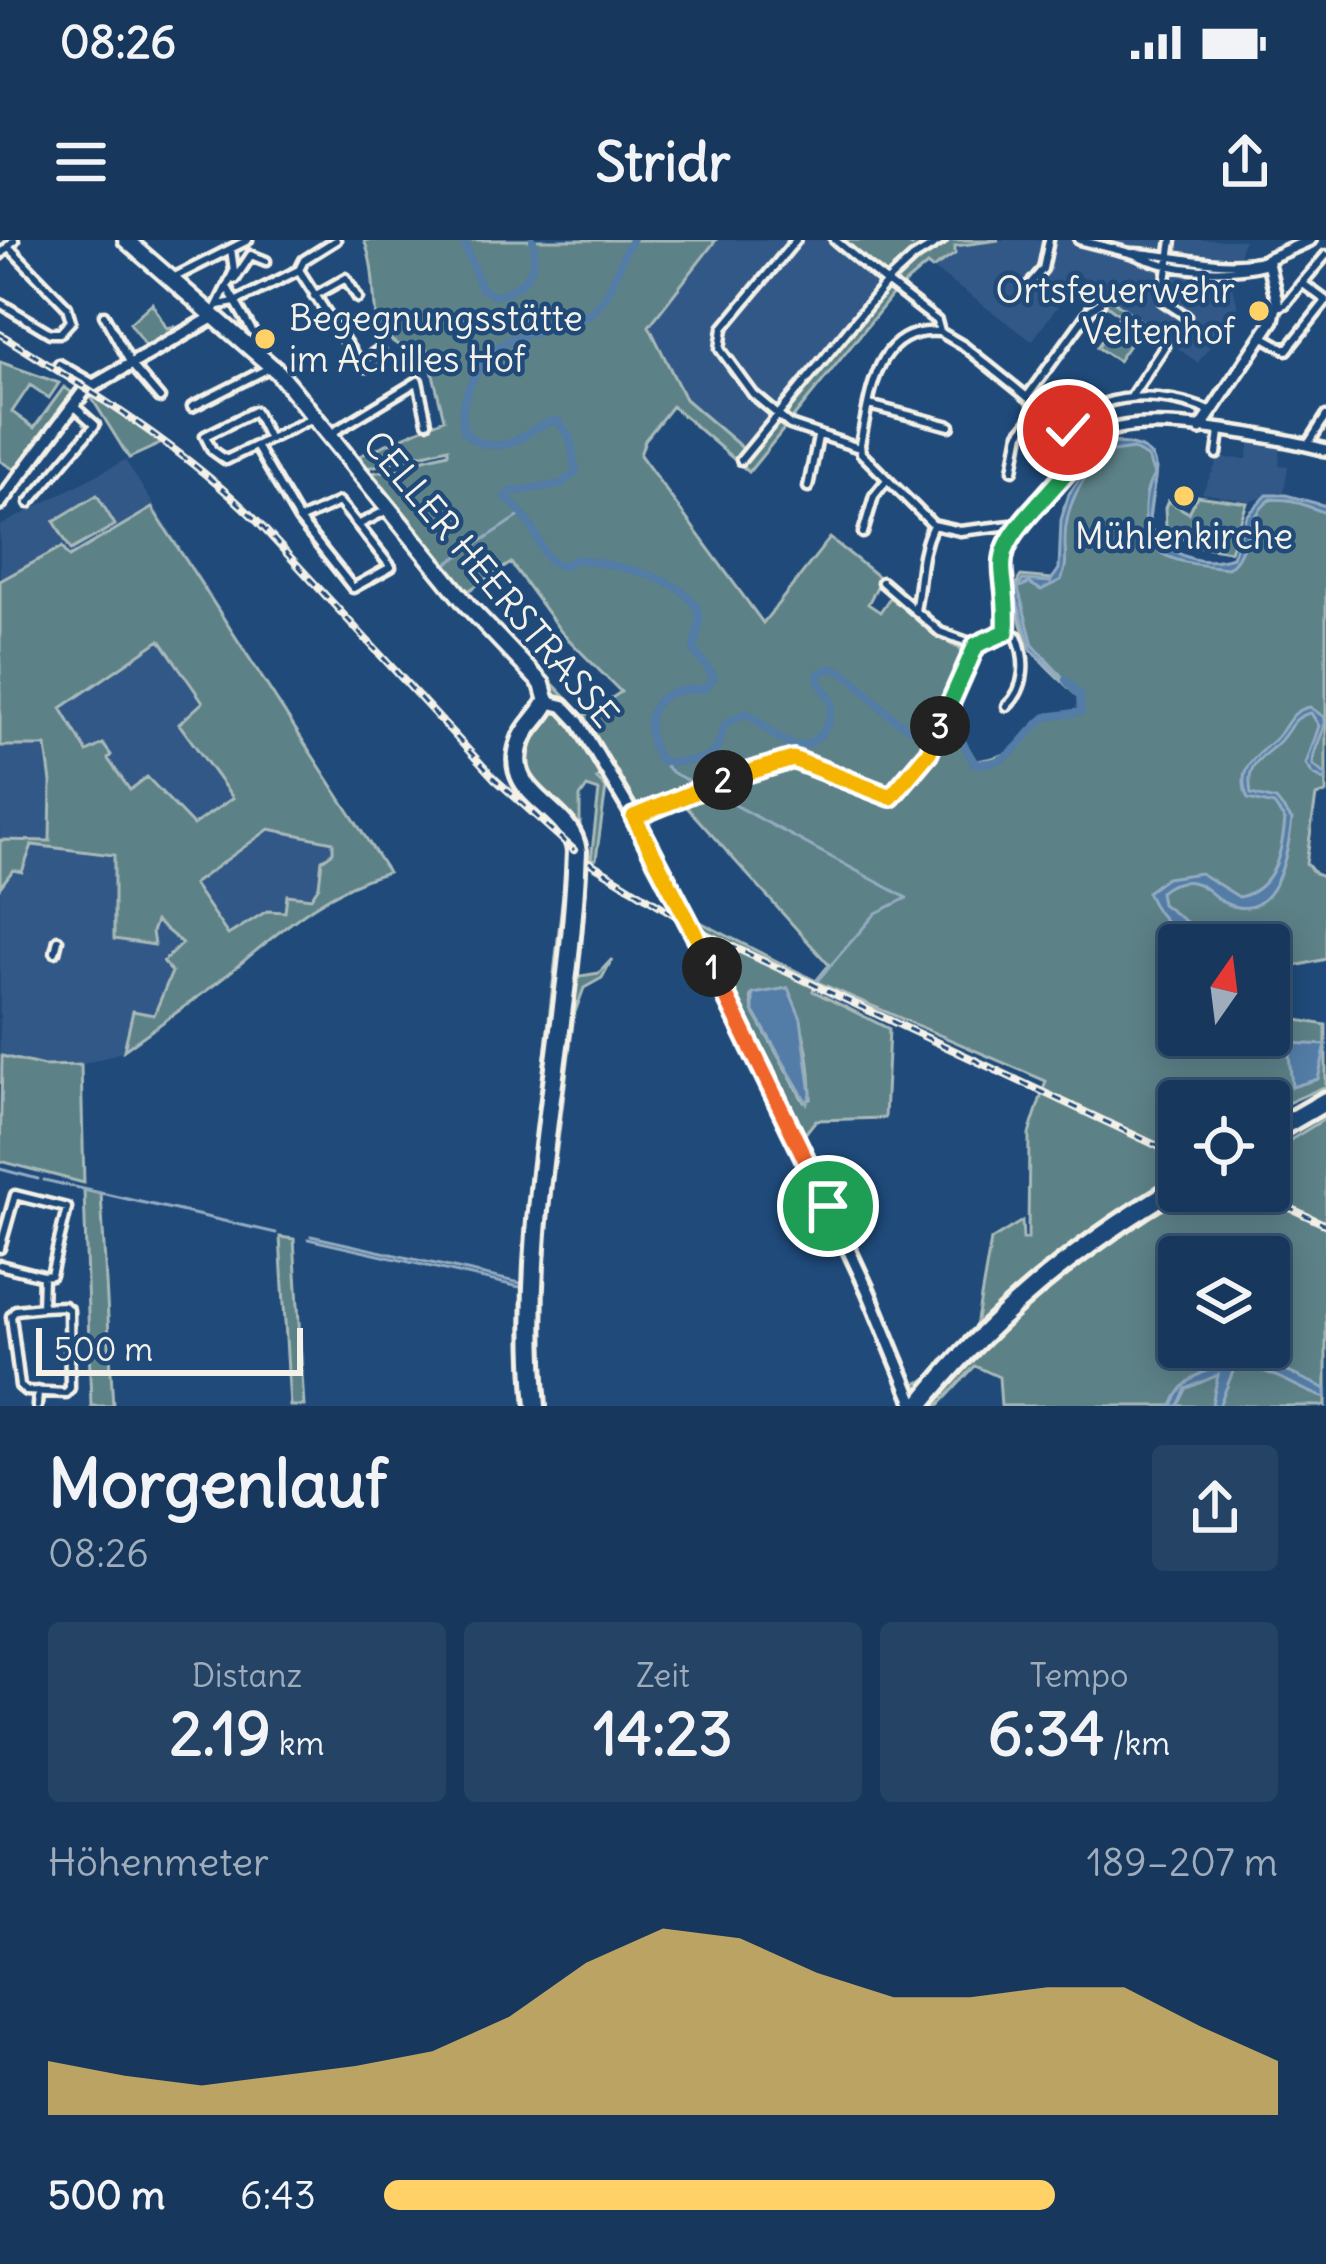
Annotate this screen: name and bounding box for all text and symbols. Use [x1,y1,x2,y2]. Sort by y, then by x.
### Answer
text: 08:26 [60,14,176,70]
text: Stridr [595,128,731,196]
icon: menu [48,129,114,195]
icon: share [1212,129,1278,195]
place label: Ortsfeuerwehr Veltenhof [996,268,1236,354]
place label: Begegnungsstätte im Achilles Hof [289,296,583,382]
marker: Ortsfeuerwehr Veltenhof [1246,298,1272,324]
marker: Begegnungsstätte im Achilles Hof [252,326,278,352]
pin [1017,379,1119,481]
icon: check [1035,397,1101,463]
street label: CELLER HEERSTRASSE [353,422,628,737]
marker: Mühlenkirche [1171,483,1197,509]
place label: Mühlenkirche [1075,514,1293,559]
pin: 3 [910,696,970,756]
text: 3 [931,705,949,747]
pin: 2 [693,750,753,810]
text: 2 [714,759,732,801]
north arrow [1158,924,1290,1056]
map controls [1158,924,1290,1368]
pin: 1 [682,937,742,997]
text: 1 [705,946,719,988]
button: locate [1158,1080,1290,1212]
pin [777,1155,879,1257]
icon: arrive [795,1173,861,1239]
button: layers [1158,1236,1290,1368]
scale bar [36,1322,303,1375]
text: 500 m [54,1328,153,1370]
text: Morgenlauf [48,1442,387,1525]
button: share [1152,1445,1278,1571]
text: 08:26 [48,1529,149,1578]
text: Distanz [192,1654,302,1696]
text: Zeit [636,1654,690,1696]
text: Tempo [1029,1654,1129,1696]
text: 2.19 [170,1696,271,1771]
text: 14:23 [593,1696,733,1771]
text: 6:34 [988,1696,1105,1771]
text: km [271,1722,324,1764]
text: /km [1105,1722,1170,1764]
text: Höhenmeter [48,1838,269,1887]
text: 189–207 m [1086,1838,1278,1887]
text: 500 m [48,2171,165,2220]
text: 6:43 [240,2171,316,2220]

